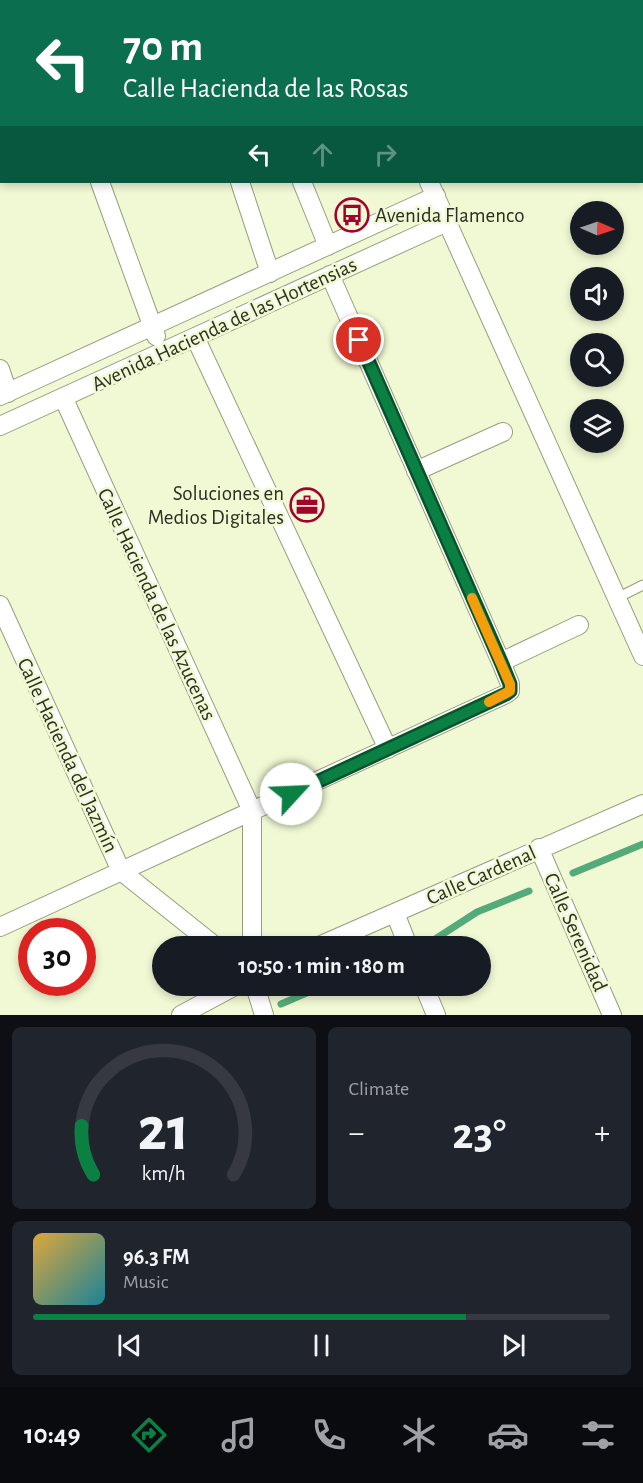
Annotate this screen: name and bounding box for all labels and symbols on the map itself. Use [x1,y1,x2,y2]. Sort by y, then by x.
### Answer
bus stop icon: Avenida Flamenco [334,197,370,233]
north arrow [570,201,624,255]
place label: Avenida Flamenco [375,205,524,226]
street label: Avenida Hacienda de las Hortensias [89,254,360,395]
pin [333,314,384,365]
place label: Soluciones en Medios Digitales [148,483,284,528]
street label: Calle Hacienda de las Azucenas [94,485,220,723]
office icon: Soluciones en Medios Digitales [289,487,325,523]
street label: Calle Hacienda del Jazmín [13,655,122,856]
position arrow [259,762,323,826]
street label: Calle Cardenal [423,842,539,909]
street label: Calle Serenidad [540,870,611,995]
speed limit sign: 30 [18,918,96,996]

